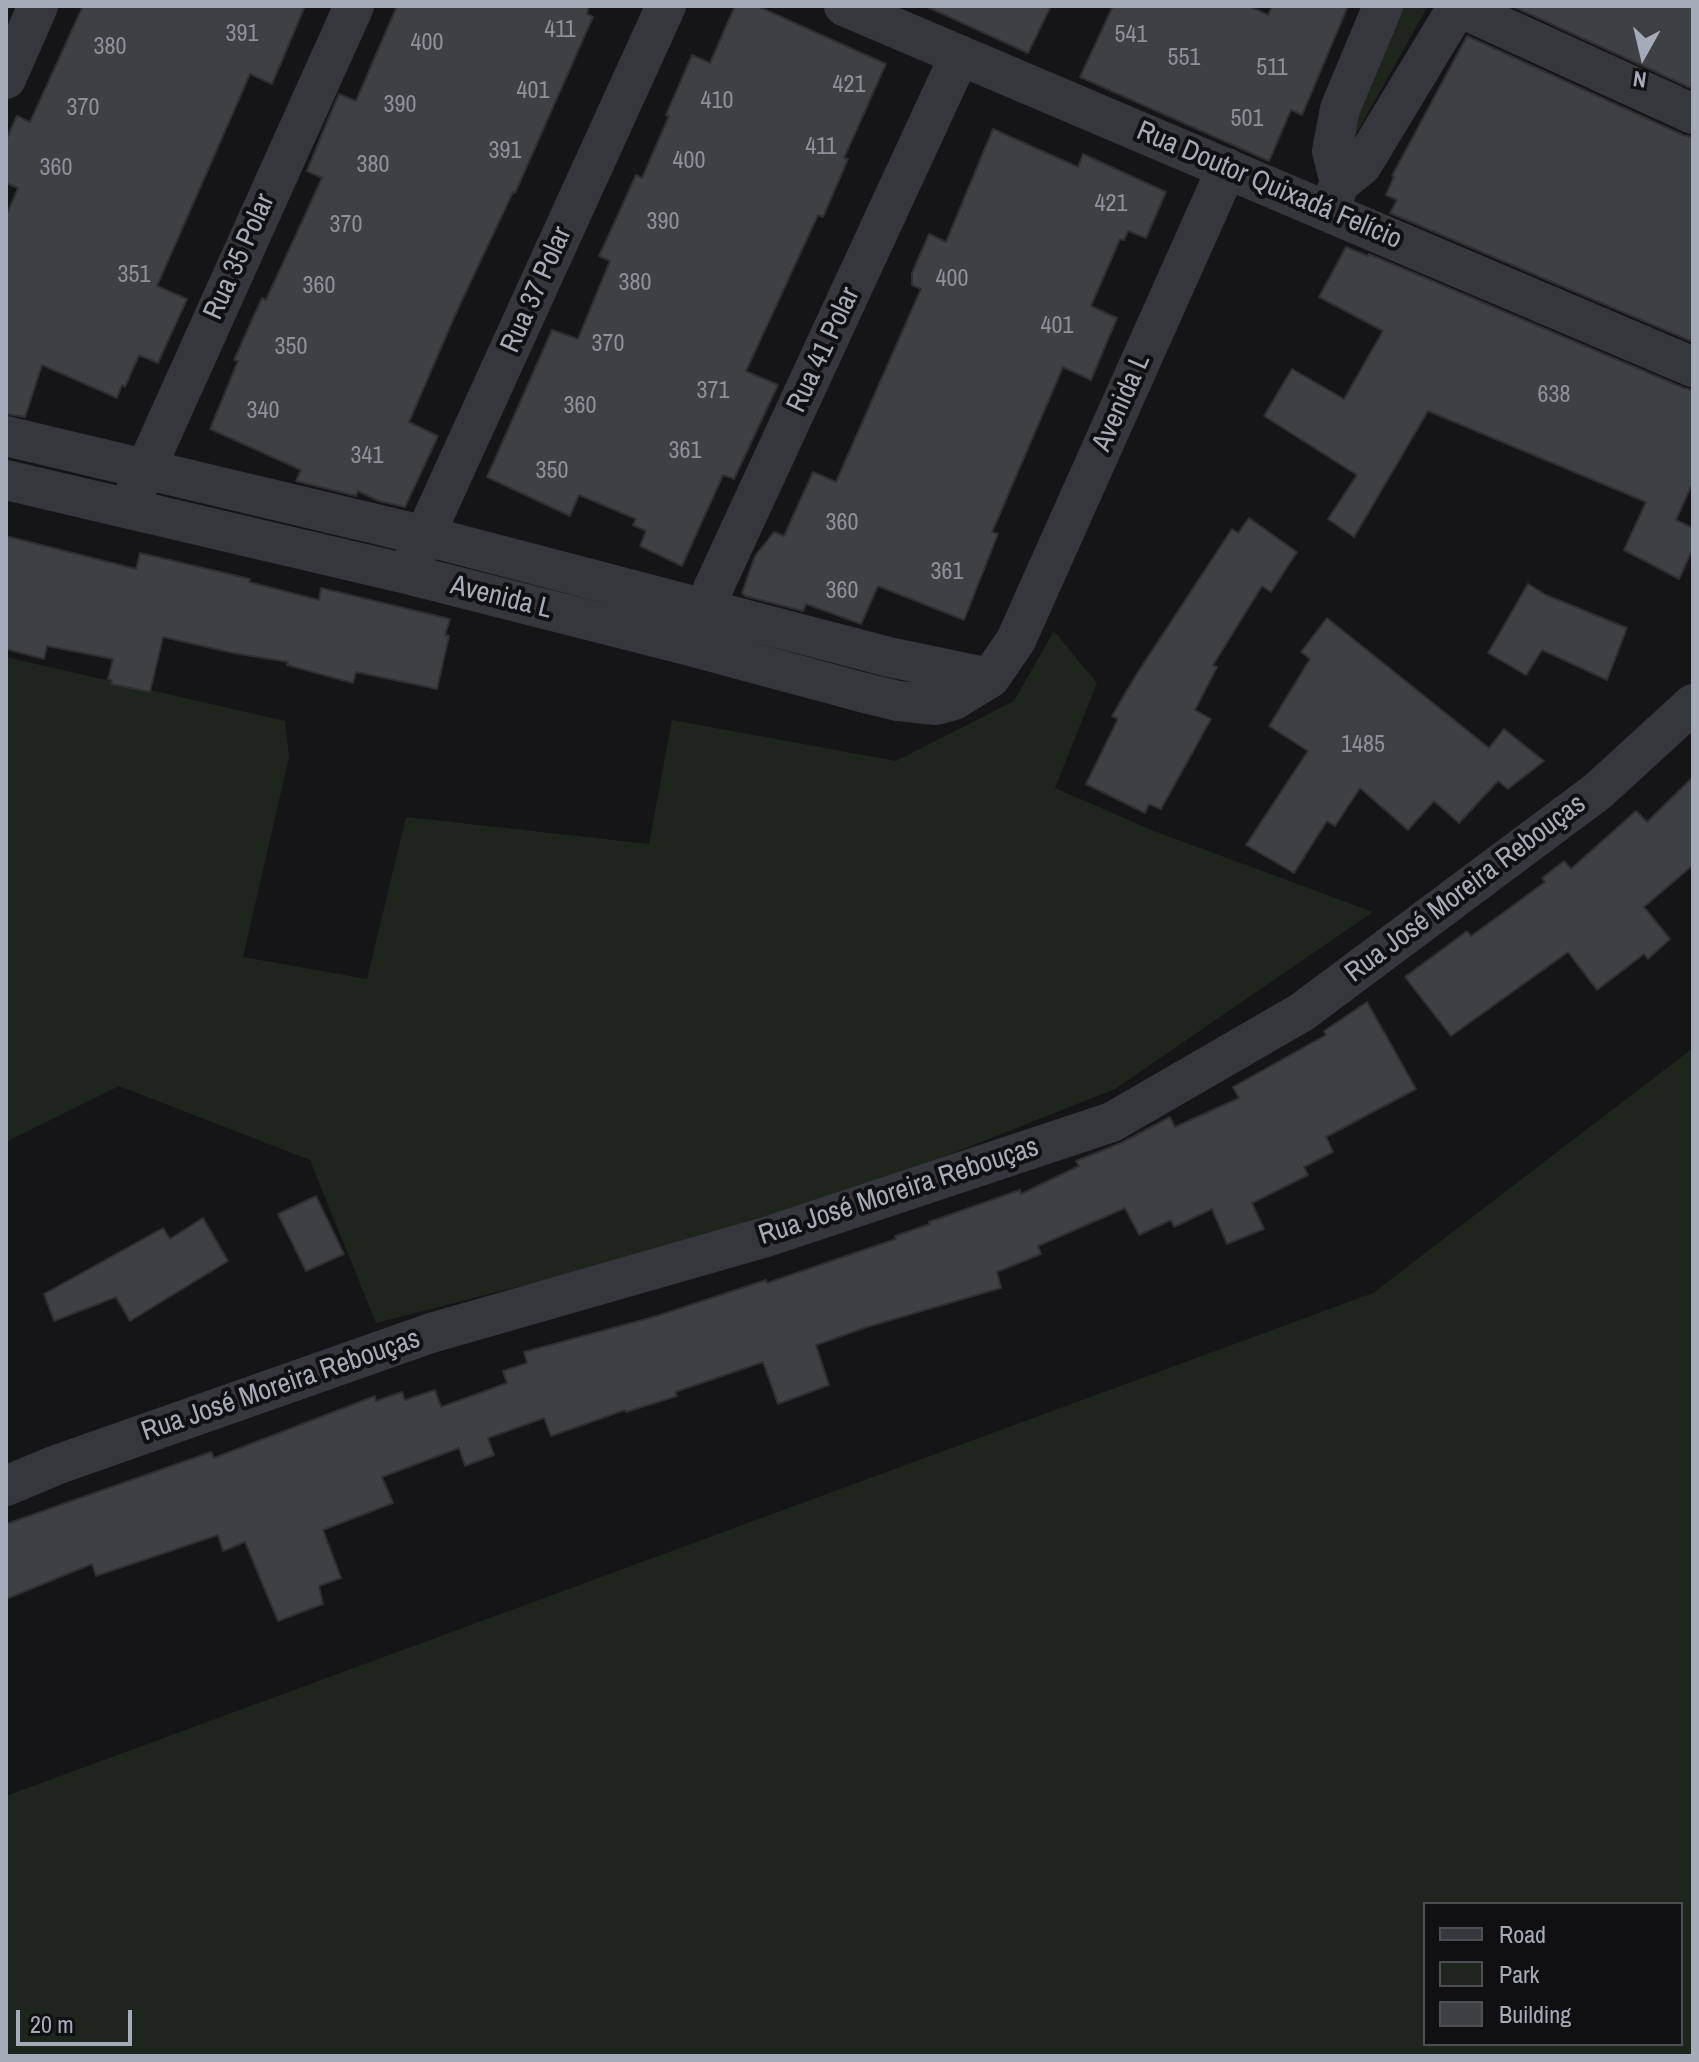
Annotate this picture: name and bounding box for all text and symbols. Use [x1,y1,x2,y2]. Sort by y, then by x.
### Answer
north arrow [1603,16,1683,96]
house number: 411 [544,17,576,45]
house number: 391 [226,21,258,49]
house number: 541 [1115,22,1147,50]
house number: 400 [411,30,443,58]
house number: 380 [94,34,126,62]
house number: 551 [1168,45,1200,73]
house number: 511 [1256,55,1288,83]
text: N [1631,64,1648,96]
house number: 421 [833,72,865,100]
house number: 401 [517,78,549,106]
house number: 410 [701,88,733,116]
house number: 390 [384,92,416,120]
house number: 370 [67,95,99,123]
house number: 501 [1231,106,1263,134]
street label: Rua Doutor Quixadá Felício [1131,115,1407,257]
house number: 411 [805,134,837,162]
house number: 391 [489,138,521,166]
house number: 400 [673,148,705,176]
house number: 380 [357,152,389,180]
house number: 360 [40,155,72,183]
street label: Rua 35 Polar [197,189,283,325]
house number: 421 [1095,191,1127,219]
house number: 390 [647,209,679,237]
house number: 370 [330,212,362,240]
street label: Rua 37 Polar [494,222,580,358]
house number: 351 [118,262,150,290]
house number: 400 [936,266,968,294]
house number: 380 [619,270,651,298]
house number: 360 [303,273,335,301]
street label: Rua 41 Polar [780,282,868,418]
house number: 401 [1041,313,1073,341]
house number: 370 [592,331,624,359]
house number: 350 [275,334,307,362]
street label: Avenida L [1086,349,1158,457]
house number: 371 [697,378,729,406]
house number: 638 [1538,382,1570,410]
house number: 360 [564,393,596,421]
house number: 340 [247,398,279,426]
house number: 361 [669,438,701,466]
house number: 341 [351,443,383,471]
house number: 350 [536,458,568,486]
house number: 360 [826,510,858,538]
house number: 361 [931,559,963,587]
street label: Avenida L [447,569,555,627]
house number: 360 [826,578,858,606]
house number: 1485 [1341,732,1385,760]
street label: Rua José Moreira Rebouças [1339,788,1593,990]
street label: Rua José Moreira Rebouças [755,1131,1043,1253]
street label: Rua José Moreira Rebouças [137,1323,425,1449]
legend [1423,1902,1683,2046]
text: Road [1499,1918,1546,1950]
text: Park [1499,1958,1539,1990]
scale bar [20,1994,136,2044]
text: Building [1499,1998,1571,2030]
text: 20 m [30,2008,74,2040]

